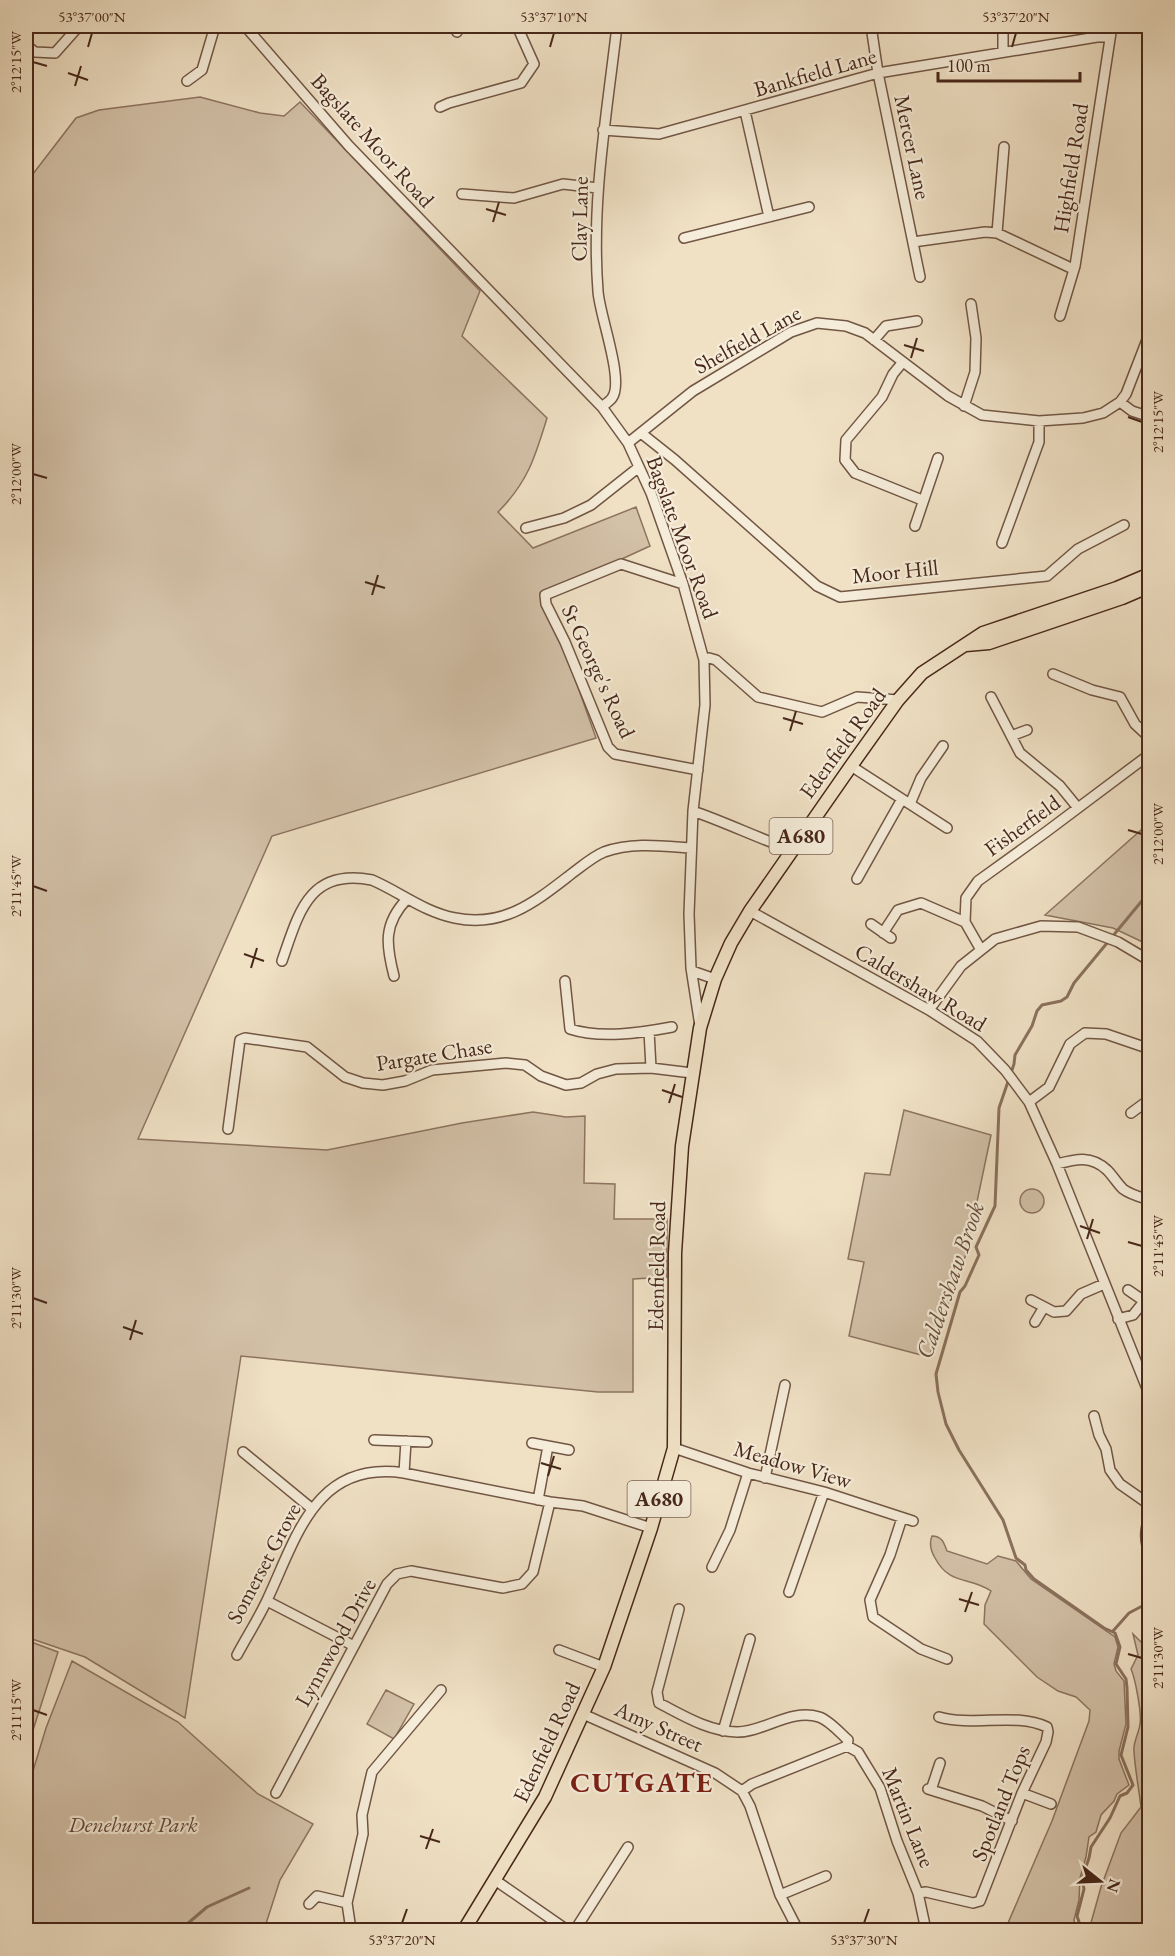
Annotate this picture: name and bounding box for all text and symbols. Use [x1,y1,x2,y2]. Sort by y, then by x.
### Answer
text: 53°37'00"N [58,7,126,26]
text: 53°37'10"N [520,7,588,26]
text: 53°37'20"N [982,7,1050,26]
text: 2°12'15"W [6,31,25,93]
street label: Bankfield Lane [750,41,880,104]
scale bar [938,45,1080,83]
text: 100 m [947,54,991,77]
street label: Bagslate Moor Road [305,67,441,214]
street label: Mercer Lane [887,92,938,202]
street label: Highfield Road [1046,100,1095,235]
street label: Clay Lane [564,176,595,262]
street label: Shelfield Lane [689,298,806,381]
text: 2°12'15"W [1148,391,1167,453]
text: 2°12'00"W [6,443,25,505]
street label: Bagslate Moor Road [640,452,726,623]
street label: Moor Hill [850,553,940,590]
street label: St George's Road [555,600,643,744]
street label: Edenfield Road [792,681,893,804]
street label: Fisherfield [978,787,1067,863]
text: 2°12'00"W [1148,803,1167,865]
road number: A680 [770,818,832,854]
text: 2°11'45"W [6,855,25,917]
street label: Caldershaw Road [849,937,993,1039]
street label: Pargate Chase [374,1031,494,1078]
water label: Caldershaw Brook [908,1197,991,1362]
street label: Edenfield Road [641,1200,672,1331]
text: 2°11'45"W [1148,1215,1167,1277]
text: 2°11'30"W [6,1267,25,1329]
street label: Meadow View [731,1434,856,1495]
road number: A680 [628,1481,690,1517]
street label: Somerset Grove [219,1497,308,1629]
street label: Lynnwood Drive [288,1572,383,1712]
text: 2°11'30"W [1148,1627,1167,1689]
street label: Edenfield Road [506,1676,587,1807]
text: 2°11'15"W [6,1679,25,1741]
street label: Amy Street [609,1694,708,1759]
street label: Spotland Tops [964,1741,1037,1865]
street label: Martin Lane [875,1763,942,1872]
district label: CUTGATE [570,1764,714,1800]
park label: Denehurst Park [67,1810,198,1839]
north arrow [1070,1851,1130,1911]
text: N [1102,1876,1126,1895]
text: 53°37'20"N [368,1930,436,1949]
text: 53°37'30"N [830,1930,898,1949]

